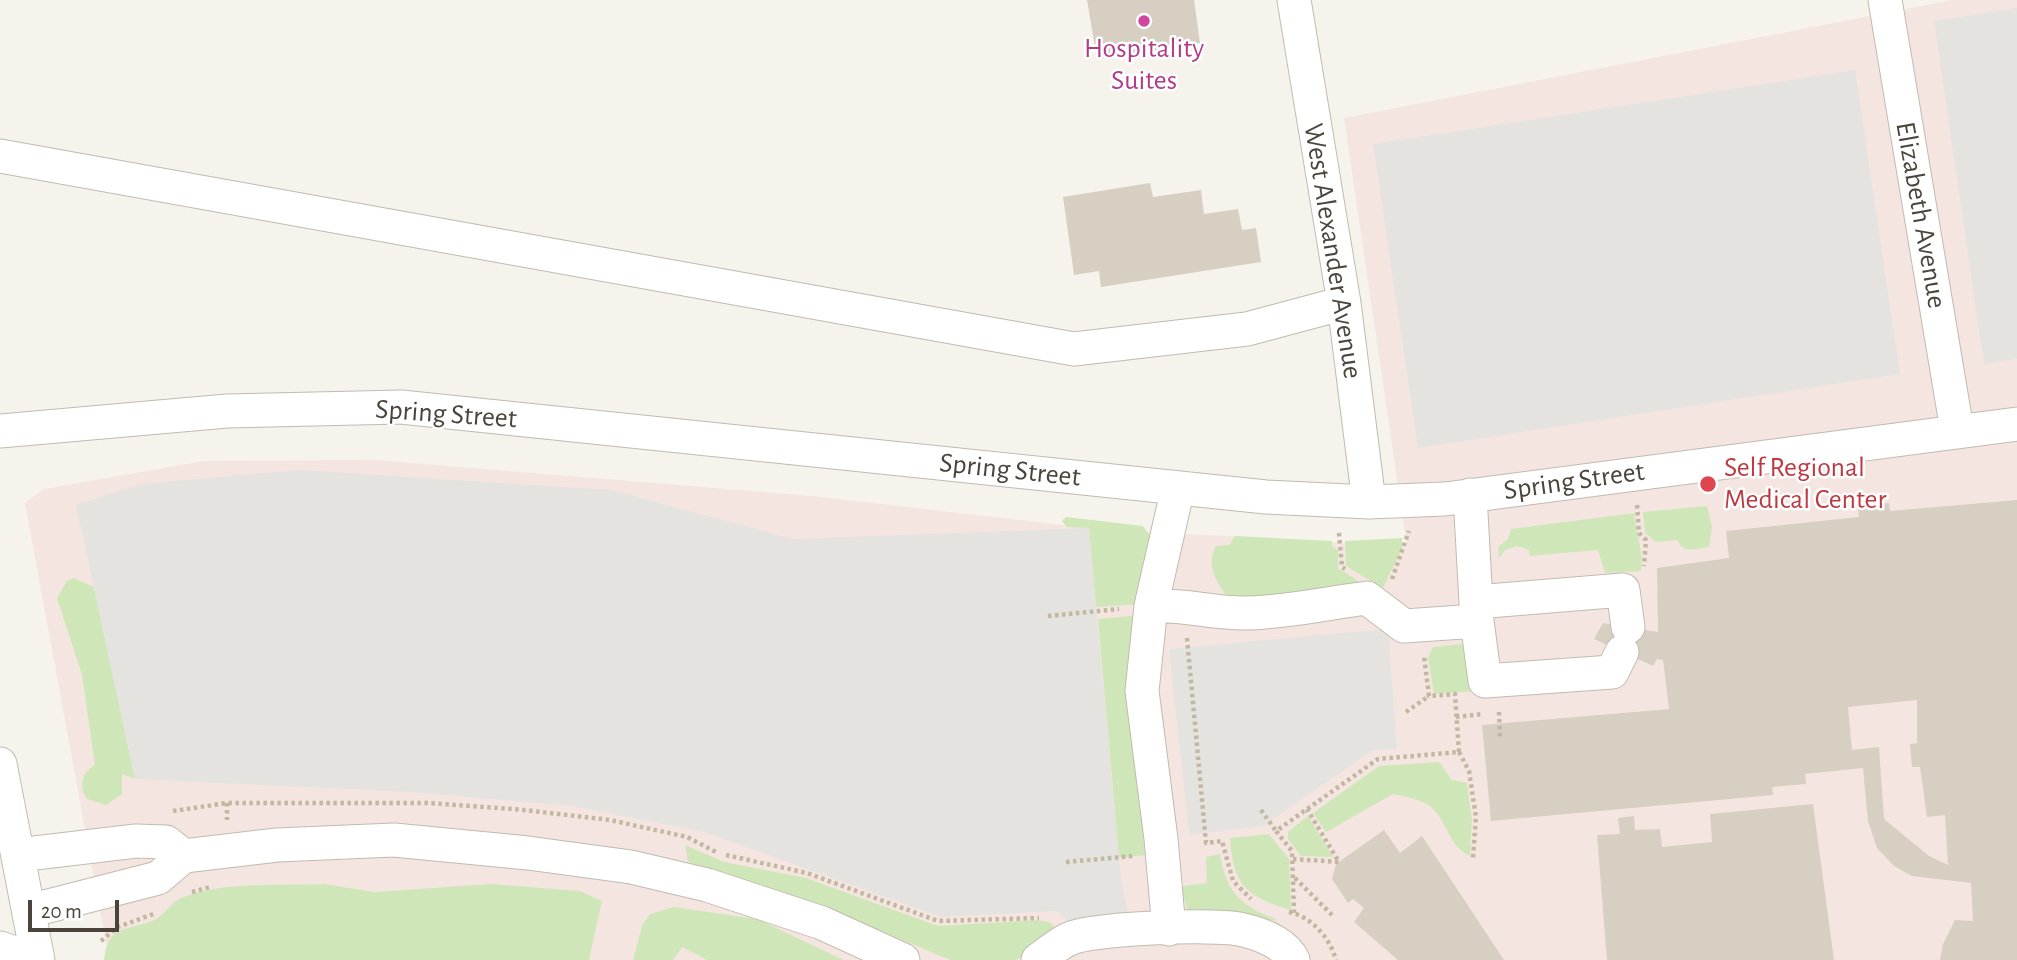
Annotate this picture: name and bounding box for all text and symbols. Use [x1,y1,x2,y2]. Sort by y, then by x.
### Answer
marker: Hospitality Suites [1136,13,1152,29]
place label: Hospitality Suites [1084,32,1204,98]
street label: Elizabeth Avenue [1888,119,1954,311]
street label: West Alexander Avenue [1296,121,1370,381]
street label: Spring Street [374,392,518,436]
street label: Spring Street [938,446,1082,494]
place label: Self Regional Medical Center [1724,451,1887,517]
street label: Spring Street [1502,455,1646,507]
marker: Self Regional Medical Center [1698,474,1718,494]
scale bar [32,886,122,930]
text: 20 m [41,901,82,922]

